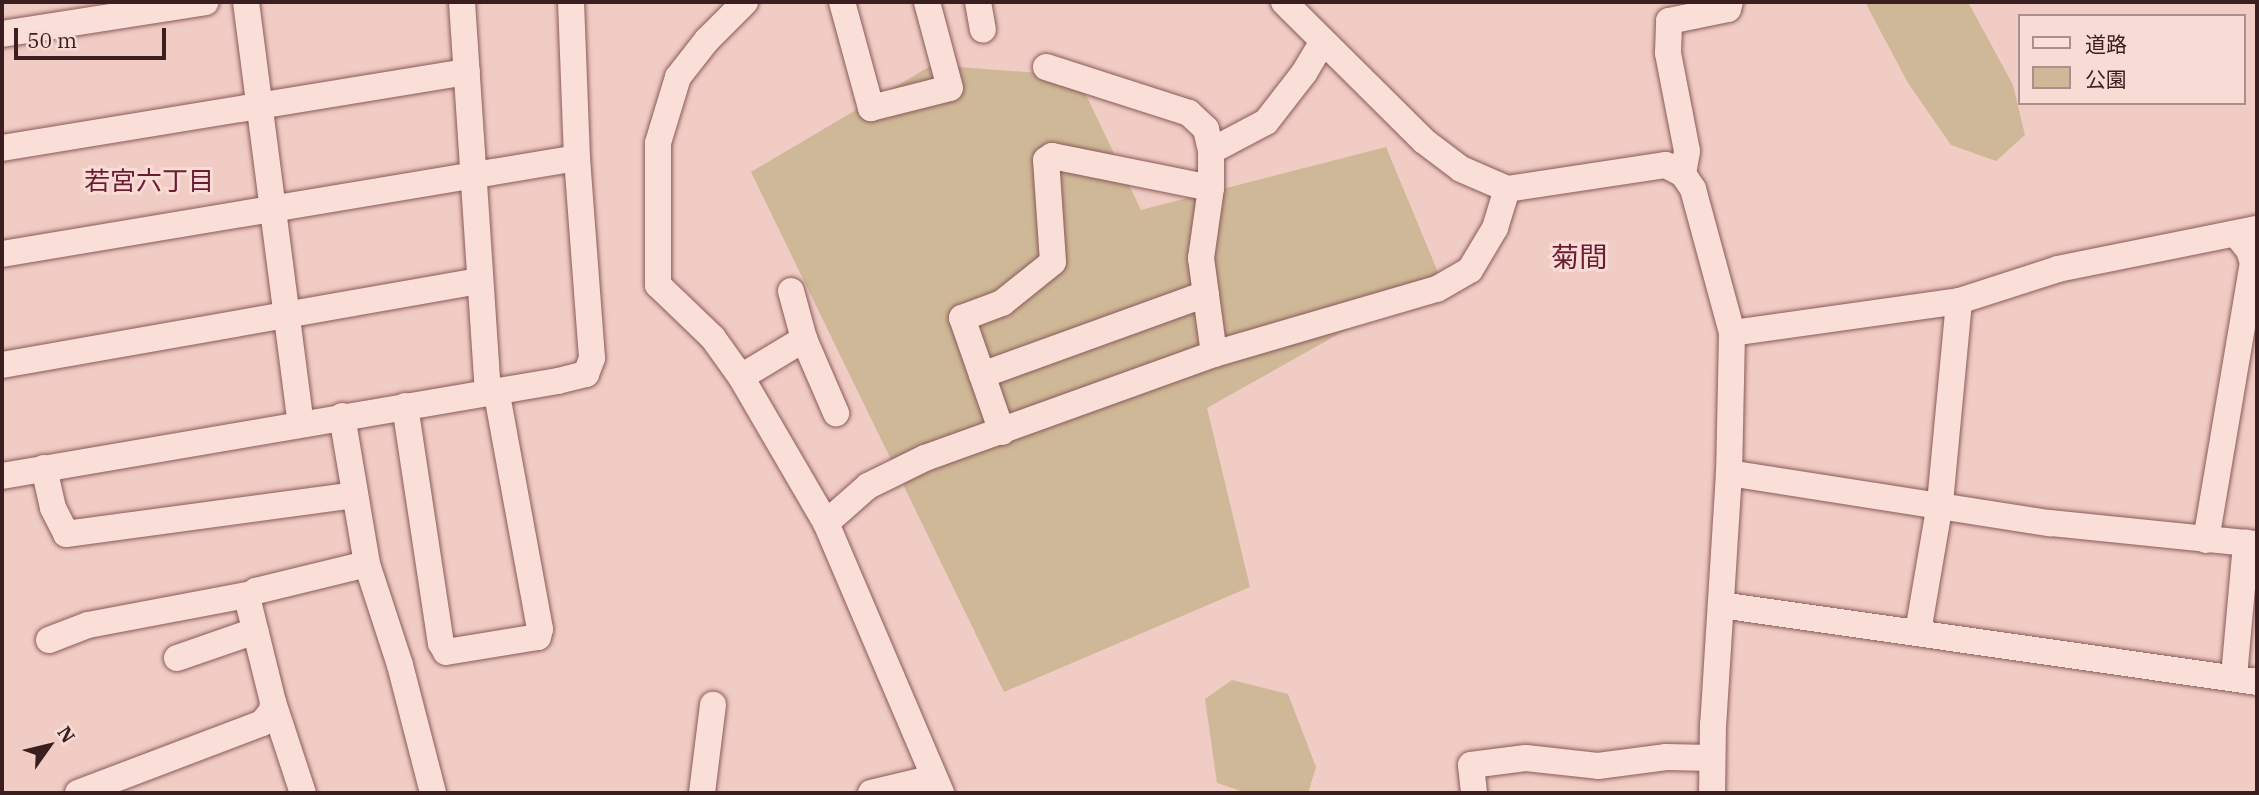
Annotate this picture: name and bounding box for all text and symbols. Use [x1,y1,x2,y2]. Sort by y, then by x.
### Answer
scale bar [18,14,170,58]
legend [2018,14,2245,105]
text: 50 m [27,26,77,54]
text: 道路 [2085,30,2127,58]
text: 公園 [2085,65,2127,93]
district label: 若宮六丁目 [84,165,214,197]
district label: 菊間 [1551,240,1607,274]
north arrow [14,711,84,781]
text: N [52,721,81,747]

